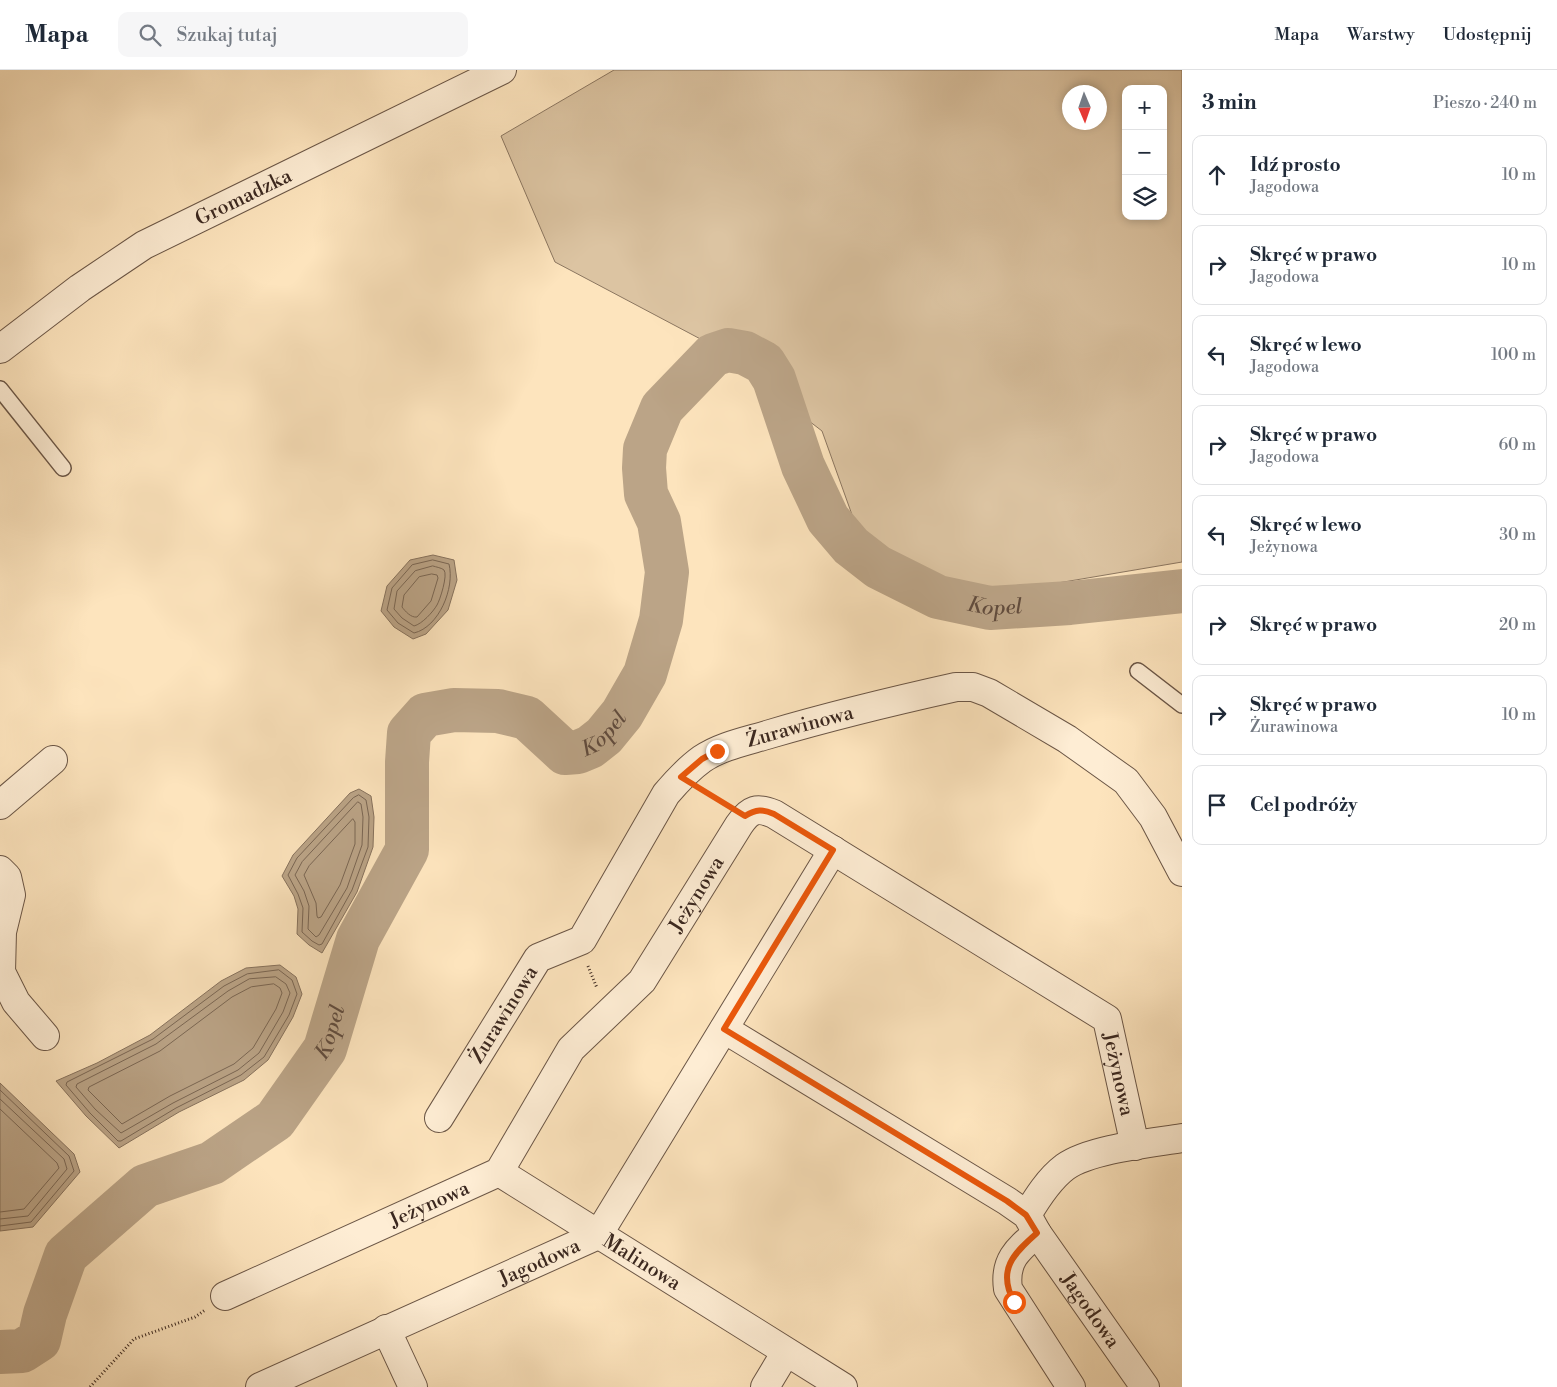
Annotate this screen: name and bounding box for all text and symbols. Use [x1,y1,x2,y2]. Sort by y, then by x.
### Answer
search box [118,12,468,57]
text: Mapa [25,20,88,50]
icon: search [136,21,164,49]
text: Szukaj tutaj [176,23,278,47]
text: Mapa [1275,23,1319,46]
text: Warstwy [1347,23,1415,46]
text: Udostępnij [1443,23,1532,46]
north arrow [1062,85,1107,130]
map controls [1122,85,1167,220]
button: + [1122,85,1167,130]
text: 3 min [1202,90,1257,116]
text: Pieszo · 240 m [1433,93,1537,113]
button: − [1122,130,1167,175]
text: Idź prosto [1250,153,1341,177]
icon: ahead [1203,161,1231,189]
street label: Gromadzka [191,163,297,232]
text: 10 m [1502,165,1536,185]
button: layers [1122,175,1167,220]
text: Jagodowa [1250,177,1319,197]
text: Skręć w prawo [1250,243,1377,267]
icon: right [1203,251,1231,279]
text: 10 m [1502,255,1536,275]
text: Jagodowa [1250,267,1319,287]
text: Skręć w lewo [1250,333,1362,357]
icon: left [1203,341,1231,369]
text: 100 m [1491,345,1536,365]
text: Jagodowa [1250,357,1319,377]
text: Skręć w prawo [1250,423,1377,447]
icon: right [1203,431,1231,459]
text: 60 m [1498,435,1536,455]
text: Jagodowa [1250,447,1319,467]
text: Skręć w lewo [1250,513,1362,537]
icon: left [1203,521,1231,549]
text: 30 m [1499,525,1536,545]
text: Jeżynowa [1250,537,1318,557]
water label: Kopel [965,592,1023,622]
icon: right [1203,611,1231,639]
text: Skręć w prawo [1250,613,1377,637]
text: 20 m [1499,615,1536,635]
text: Skręć w prawo [1250,693,1377,717]
street label: Żurawinowa [744,700,857,754]
icon: right [1203,701,1231,729]
text: 10 m [1502,705,1536,725]
water label: Kopel [578,706,633,763]
text: Żurawinowa [1250,717,1338,737]
route end [706,740,729,763]
icon: arrive [1203,791,1231,819]
text: Cel podróży [1250,793,1357,817]
street label: Jeżynowa [664,851,731,938]
street label: Żurawinowa [464,961,545,1068]
water label: Kopel [309,1002,351,1065]
street label: Jeżynowa [1096,1029,1139,1119]
street label: Jeżynowa [385,1176,474,1234]
street label: Malinowa [598,1229,686,1297]
street label: Jagodowa [494,1233,585,1292]
street label: Jagodowa [1054,1267,1125,1354]
route start [1003,1291,1026,1314]

